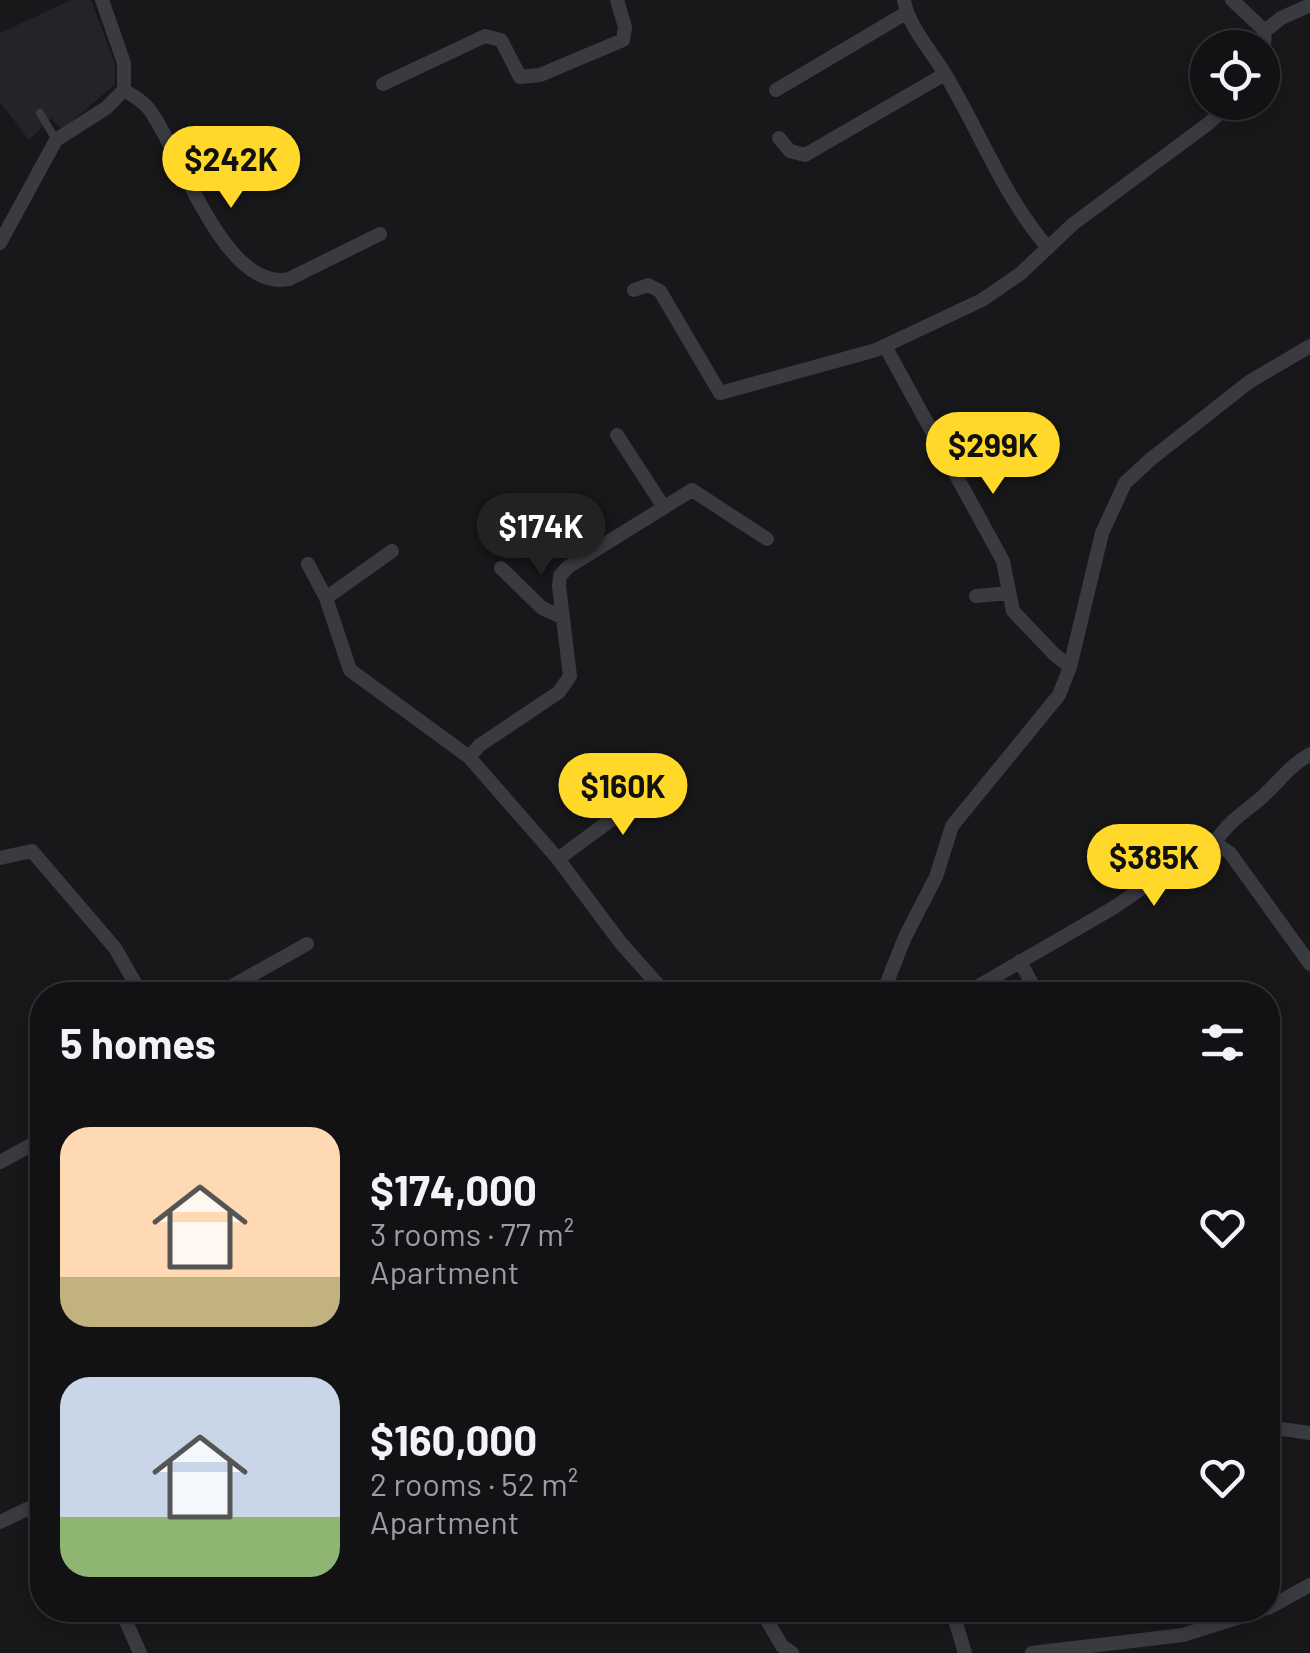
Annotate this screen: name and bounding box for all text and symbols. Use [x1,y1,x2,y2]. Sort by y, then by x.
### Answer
map controls [1190,30,1280,120]
button: locate [1190,30,1280,120]
pin: $242K [161,126,301,211]
text: $242K [184,139,278,177]
pin: $299K [923,412,1063,497]
text: $299K [948,425,1038,463]
pin: $174K [471,493,611,578]
text: $174K [499,506,583,544]
pin: $160K [553,753,693,838]
text: $160K [580,766,666,804]
pin: $385K [1084,824,1224,909]
text: $385K [1109,837,1199,875]
icon: filters [1195,1015,1250,1070]
text: 5 homes [60,1017,216,1067]
text: $174,000 [370,1164,537,1214]
icon: home [140,1167,260,1287]
icon: heart [1195,1200,1250,1255]
text: 3 rooms · 77 m² [370,1214,574,1252]
text: Apartment [370,1252,519,1290]
text: $160,000 [370,1414,537,1464]
icon: home [140,1417,260,1537]
icon: heart [1195,1450,1250,1505]
text: 2 rooms · 52 m² [370,1464,578,1502]
text: Apartment [370,1502,519,1540]

